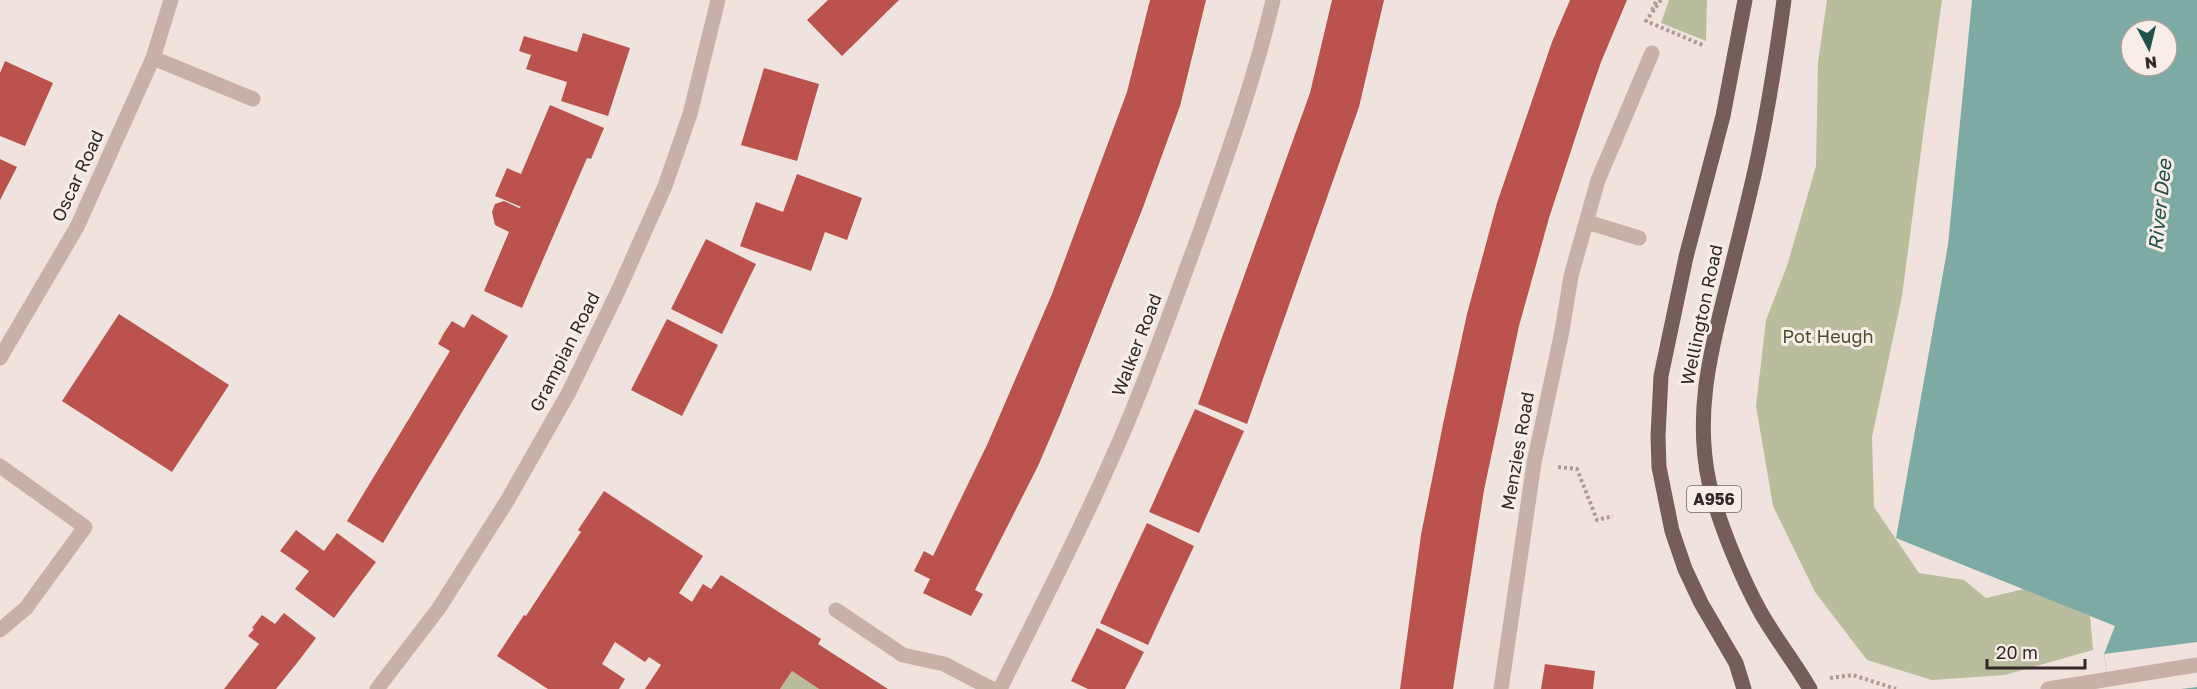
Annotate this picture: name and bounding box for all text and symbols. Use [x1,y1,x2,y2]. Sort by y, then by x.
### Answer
north arrow [2119,18,2179,78]
text: N [2144,52,2158,74]
street label: Oscar Road [46,126,108,225]
water label: River Dee [2142,157,2176,252]
street label: Wellington Road [1675,242,1727,387]
street label: Grampian Road [524,288,604,415]
street label: Walker Road [1106,290,1166,399]
park label: Pot Heugh [1782,325,1874,347]
street label: Menzies Road [1496,390,1538,512]
road number: A956 [1687,486,1741,512]
scale bar [1987,632,2084,670]
text: 20 m [1996,641,2038,663]

